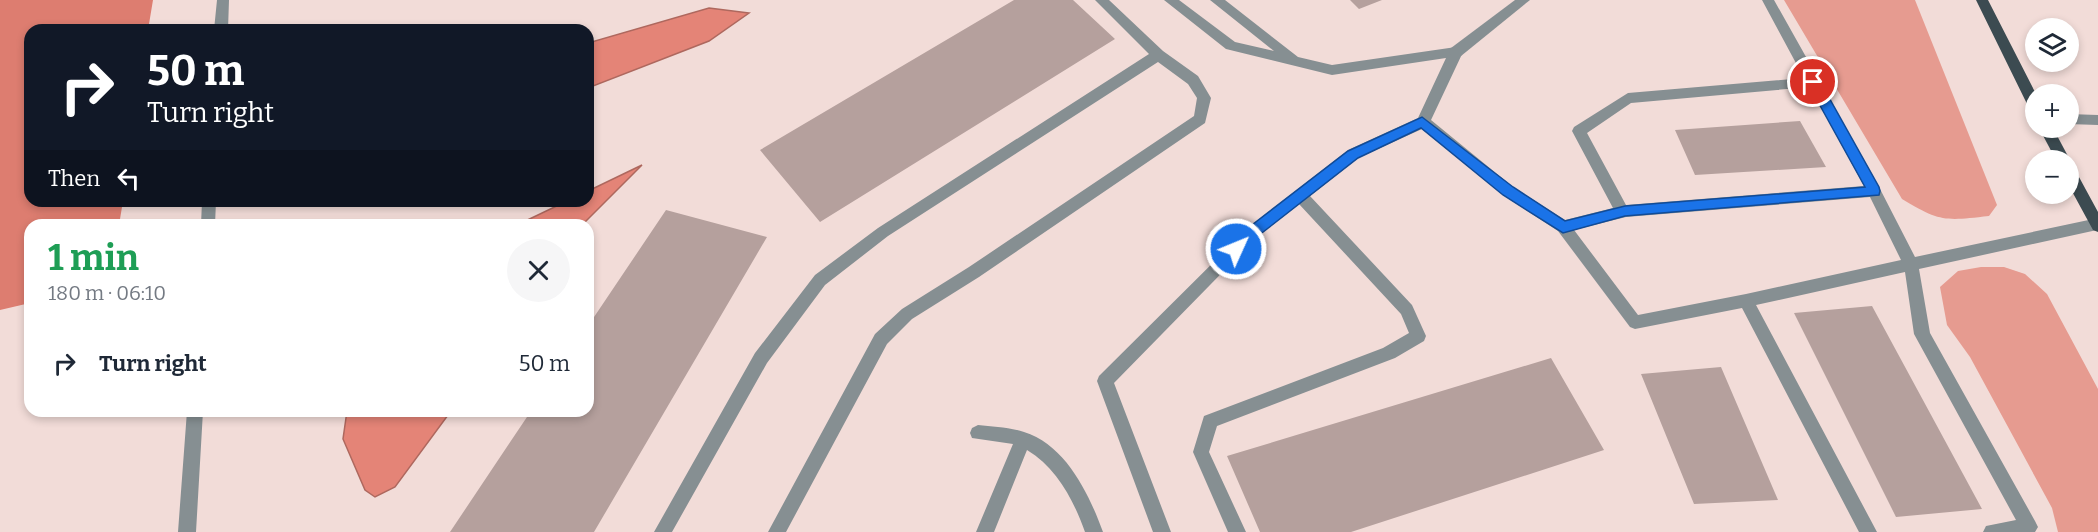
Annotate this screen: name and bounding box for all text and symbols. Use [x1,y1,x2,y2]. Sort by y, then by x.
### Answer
map controls [2025,18,2079,204]
button: layers [2025,18,2079,72]
text: 50 m [147,46,244,96]
icon: right [48,48,126,126]
pin [1787,56,1838,107]
icon: arrive [1796,65,1829,98]
button: + [2025,84,2079,138]
text: Turn right [147,97,274,129]
button: − [2025,150,2079,204]
icon: left [112,162,145,195]
text: Then [48,165,100,192]
position arrow [1204,217,1268,281]
text: 1 min [48,236,139,280]
button: close [507,239,570,302]
text: 180 m · 06:10 [48,281,166,305]
icon: right [48,347,81,380]
text: Turn right [99,350,207,377]
text: 50 m [519,350,570,377]

